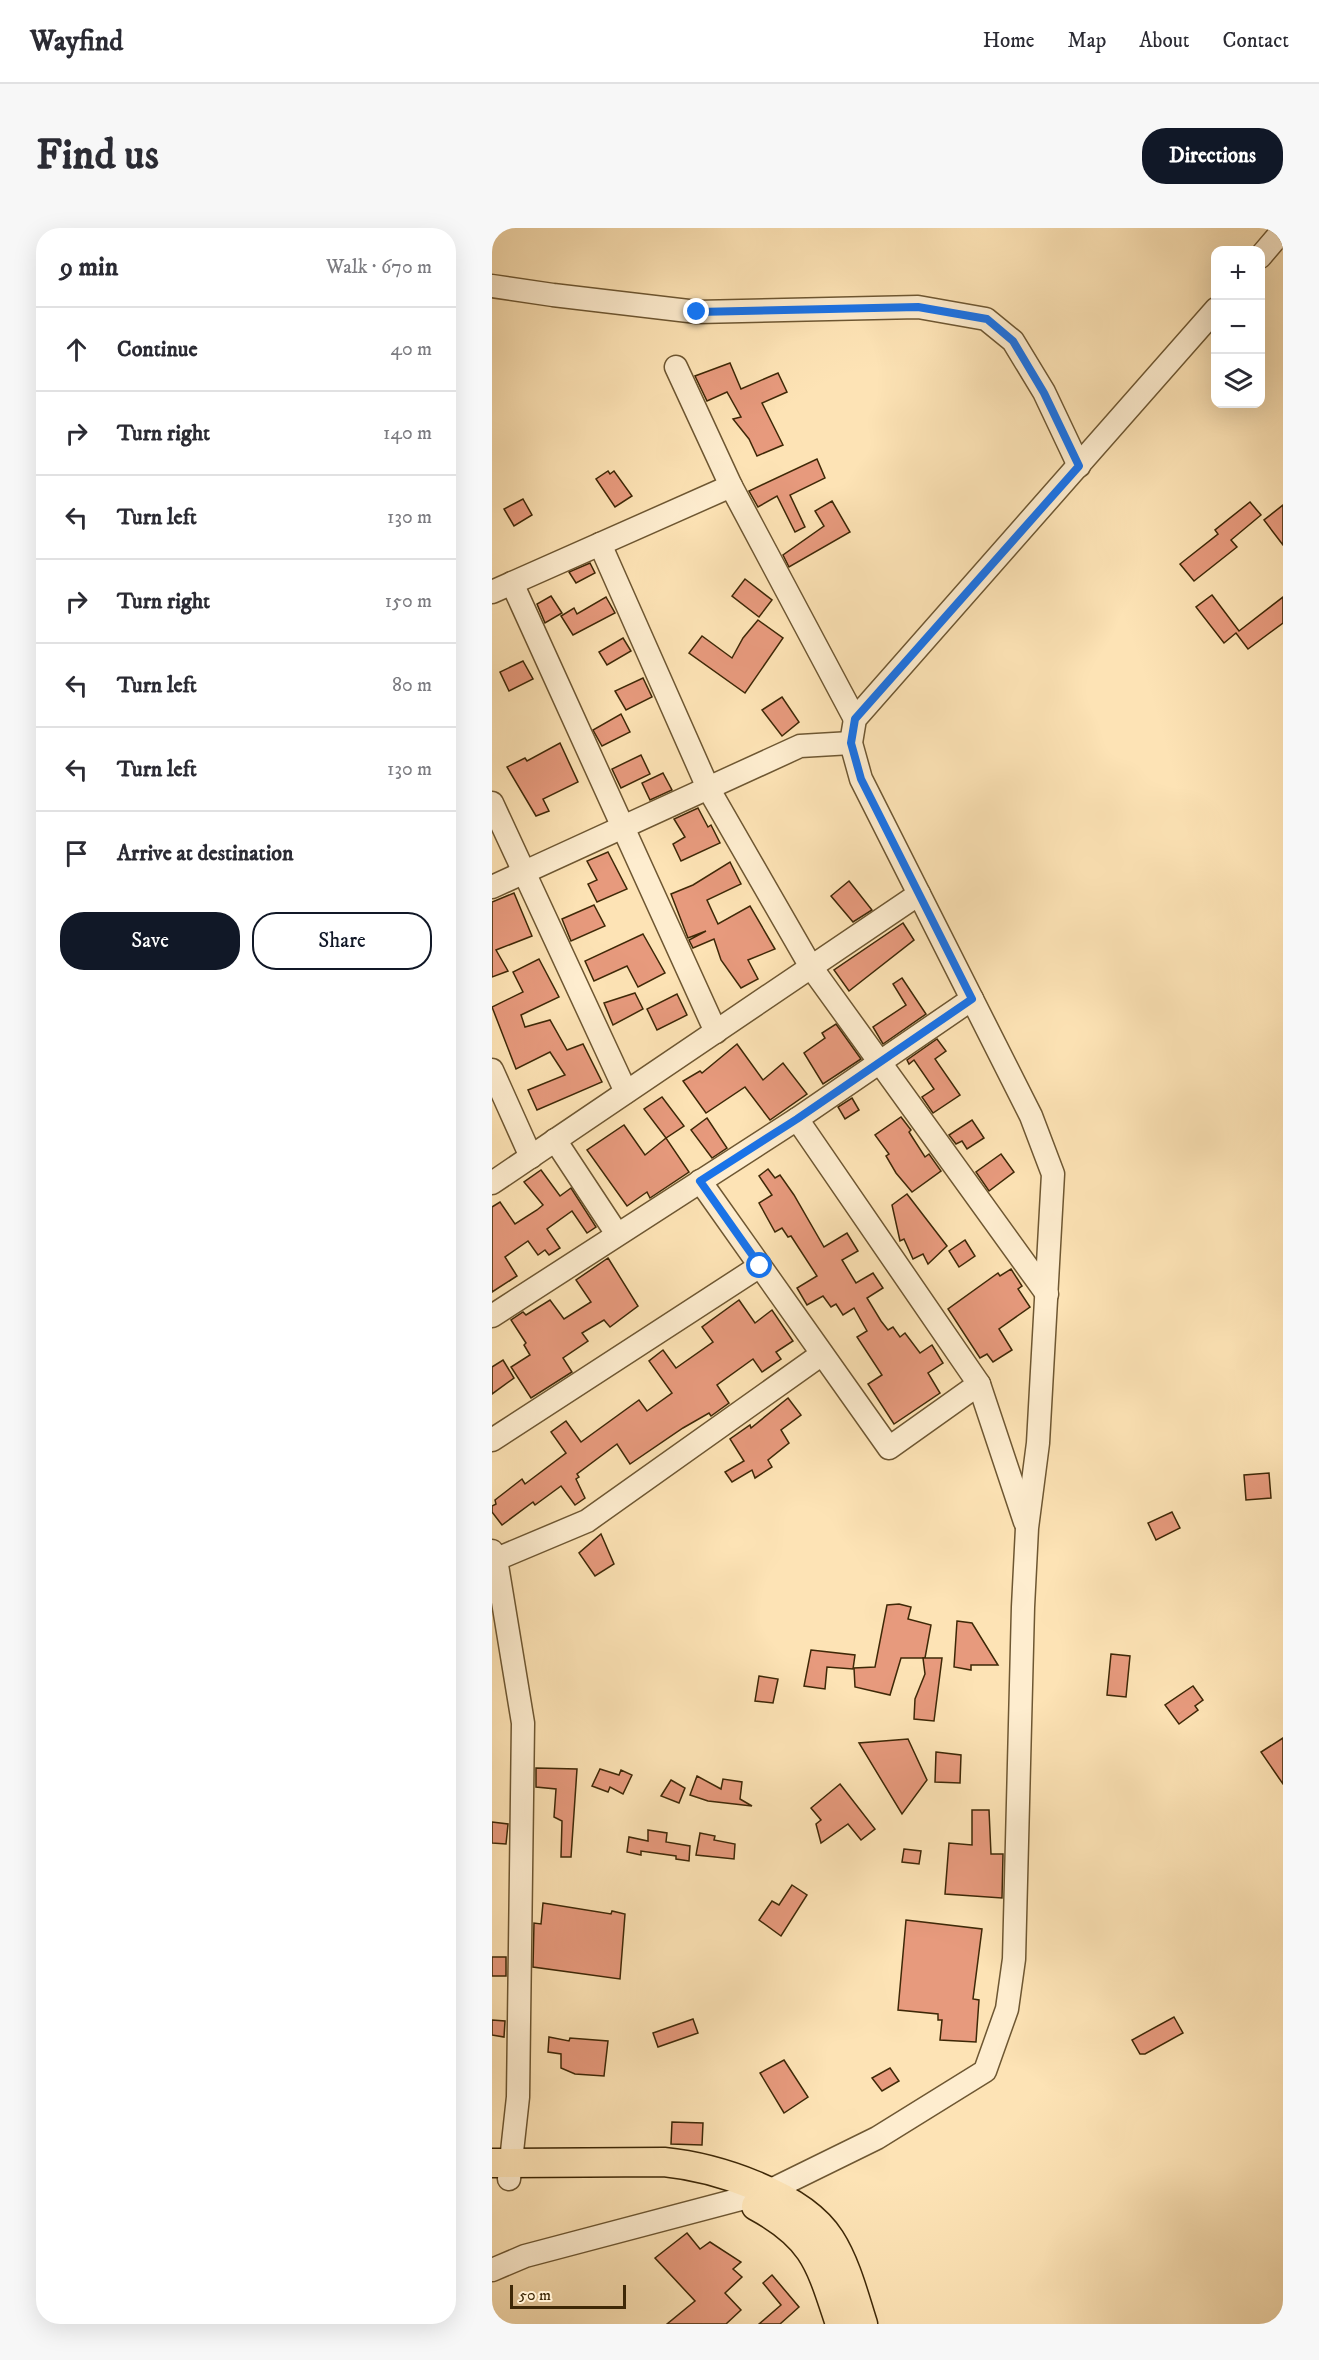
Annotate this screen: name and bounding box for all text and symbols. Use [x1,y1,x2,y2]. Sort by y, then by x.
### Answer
text: Wayfind [30,24,123,59]
text: Home [983,28,1035,54]
text: Map [1068,28,1106,54]
text: About [1139,28,1190,54]
text: Contact [1223,28,1289,54]
button: Directions [1142,128,1283,184]
text: Find us [36,130,159,182]
map controls [1211,246,1265,408]
button: + [1211,246,1265,300]
text: 9 min [60,251,118,284]
text: Walk · 670 m [326,255,432,280]
route end [683,298,709,324]
button: − [1211,300,1265,354]
icon: ahead [60,333,93,366]
text: Continue [117,336,198,363]
text: 40 m [390,337,432,362]
button: layers [1211,354,1265,408]
icon: right [60,417,93,450]
text: Turn right [117,420,210,447]
text: 140 m [383,421,432,446]
icon: left [60,501,93,534]
text: Turn left [117,504,197,531]
text: 130 m [387,505,432,530]
icon: right [60,585,93,618]
text: Turn right [117,588,210,615]
text: 150 m [385,589,432,614]
icon: left [60,669,93,702]
text: Turn left [117,672,197,699]
text: 80 m [392,673,432,698]
icon: left [60,753,93,786]
text: Turn left [117,756,197,783]
text: 130 m [387,757,432,782]
icon: arrive [60,837,93,870]
text: Arrive at destination [117,840,294,867]
button: Save [60,912,240,970]
button: Share [252,912,432,970]
route start [746,1252,772,1278]
scale bar [510,2282,626,2310]
text: 50 m [519,2285,551,2305]

